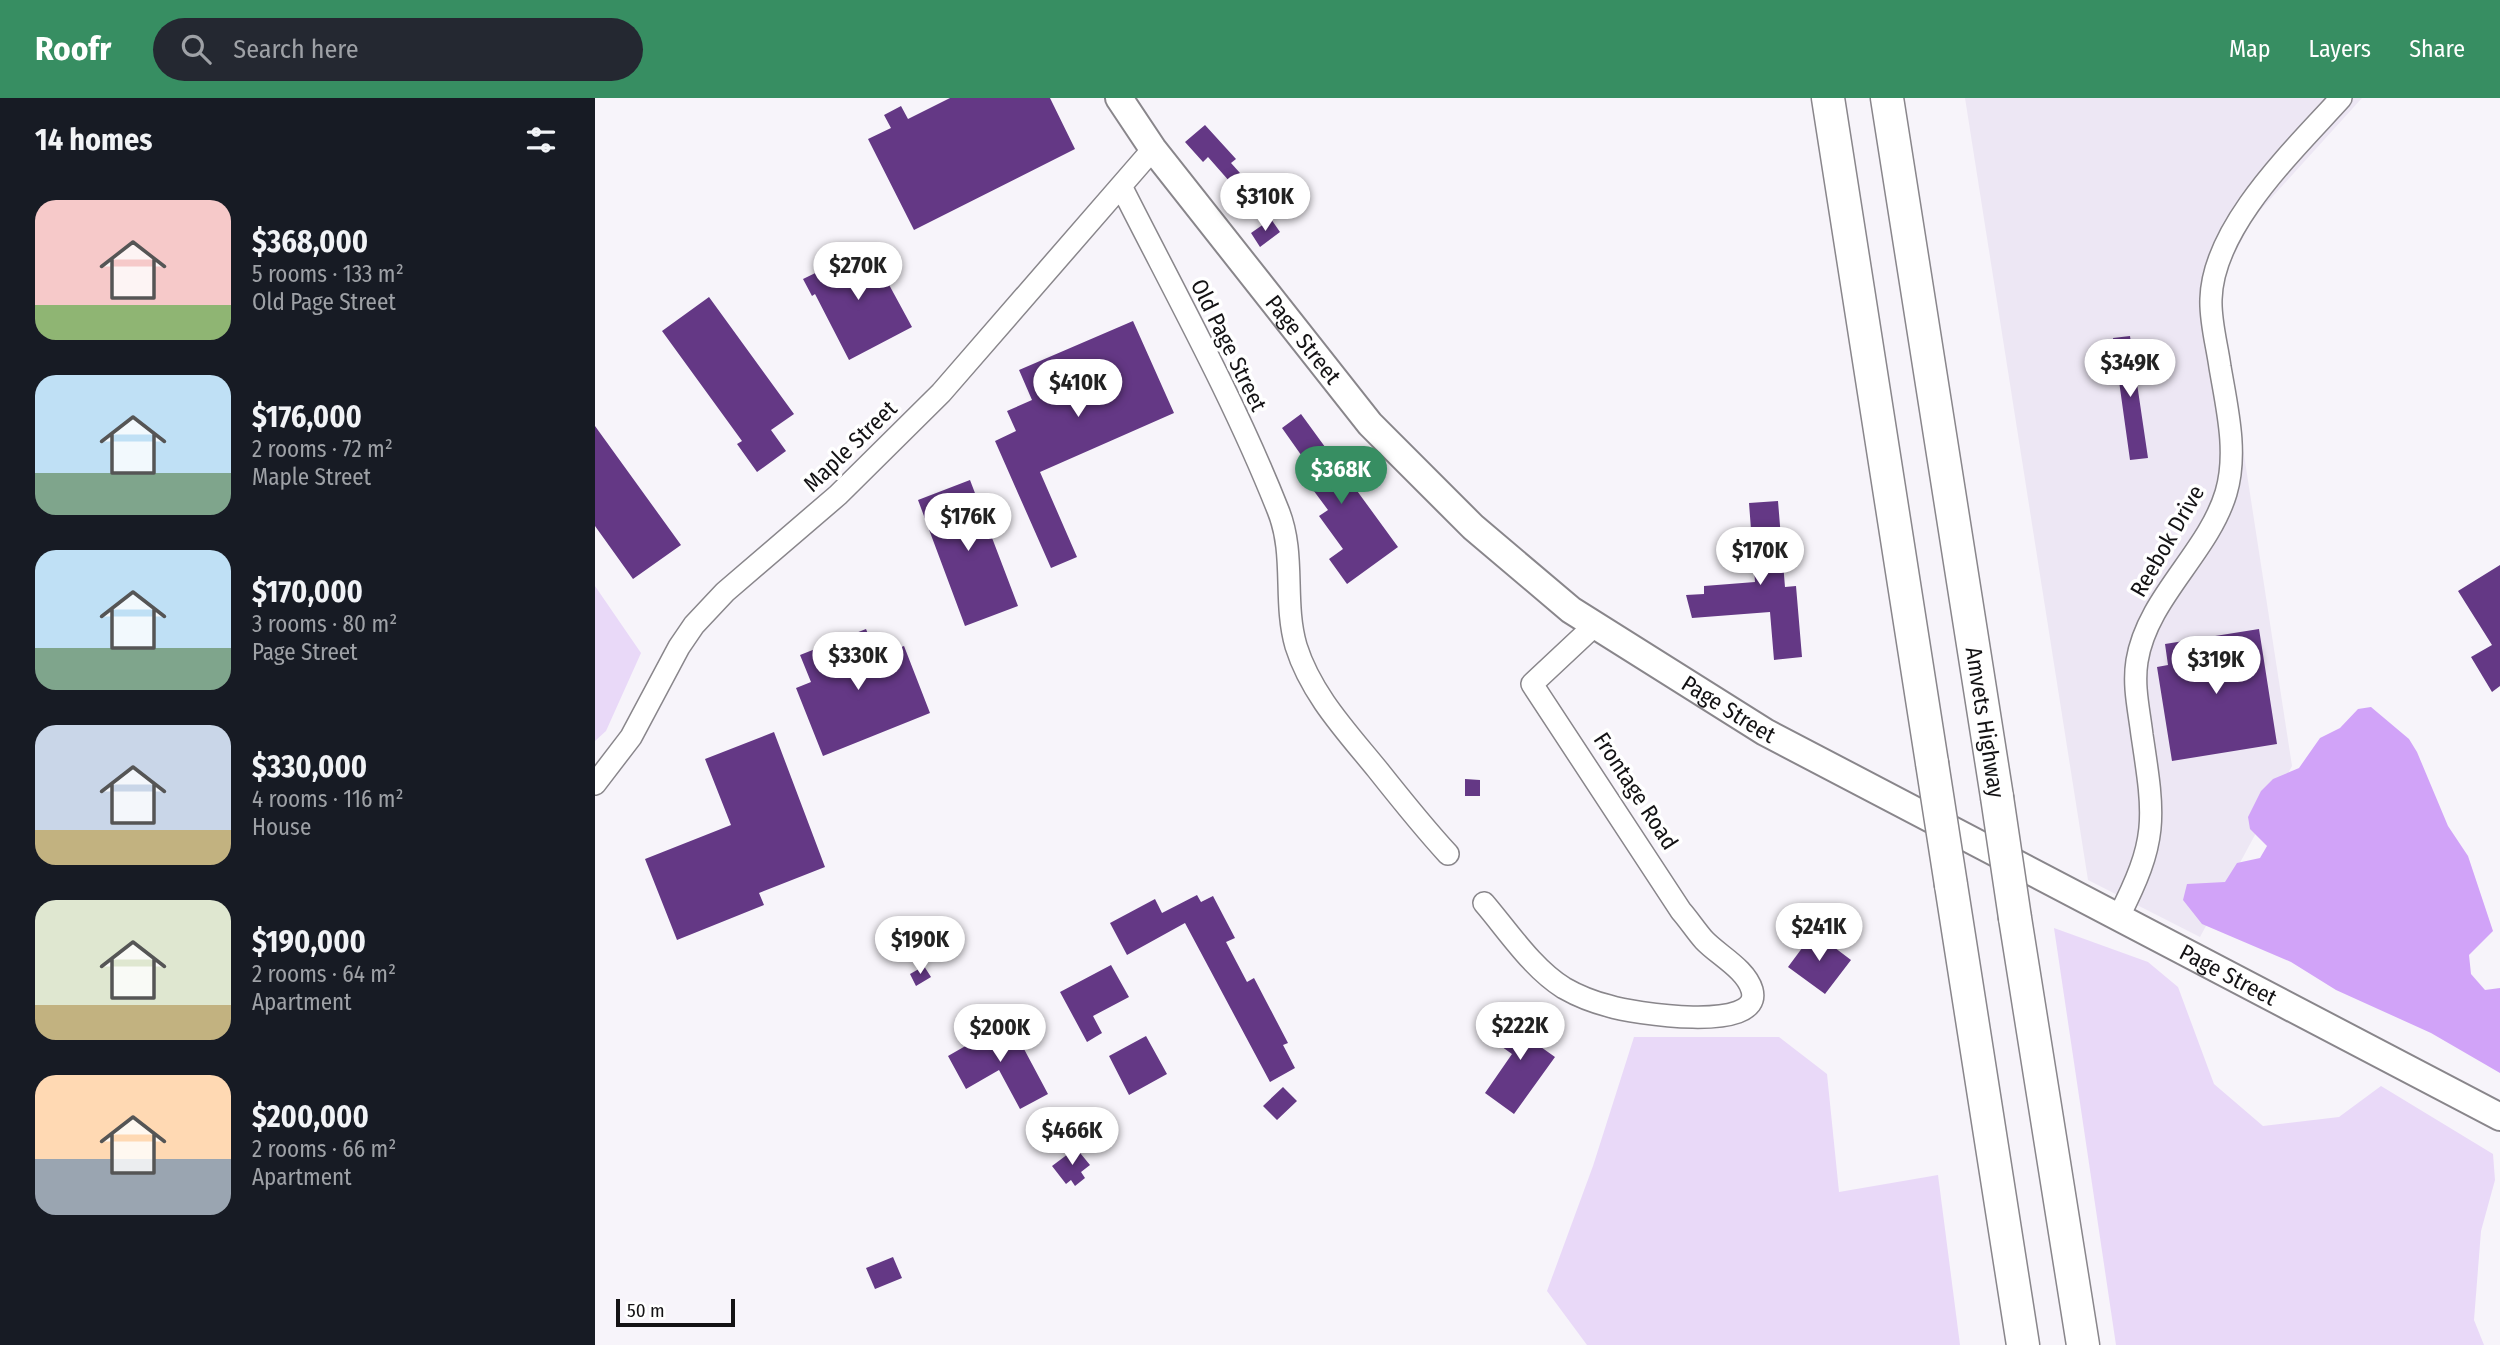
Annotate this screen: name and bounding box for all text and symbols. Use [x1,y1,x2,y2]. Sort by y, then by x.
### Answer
search box [153,18,643,81]
text: Roofr [35,29,111,69]
icon: search [177,30,215,68]
text: Search here [233,34,359,65]
text: Map [2229,35,2271,63]
text: Layers [2309,35,2371,63]
text: Share [2409,35,2465,63]
icon: filters [522,121,560,159]
text: 14 homes [35,122,152,158]
pin: $310K [1216,174,1314,233]
text: $310K [1236,182,1294,210]
text: $368,000 [252,224,368,260]
icon: home [91,228,175,312]
pin: $270K [809,242,907,302]
text: $270K [829,251,887,279]
text: 5 rooms · 133 m² [252,260,404,288]
street label: Old Page Street [1185,274,1273,416]
text: Old Page Street [252,288,396,316]
street label: Page Street [1260,289,1347,390]
pin: $349K [2081,340,2179,399]
text: $349K [2101,348,2159,376]
pin: $410K [1029,360,1127,419]
text: $410K [1049,368,1107,396]
street label: Maple Street [797,394,903,497]
text: $176,000 [252,399,362,435]
icon: home [91,403,175,487]
text: 2 rooms · 72 m² [252,435,393,463]
pin: $368K [1292,446,1390,506]
text: $368K [1311,455,1371,483]
text: Maple Street [252,463,371,491]
street label: Reebok Drive [2124,480,2210,602]
pin: $176K [919,494,1017,553]
text: $176K [940,502,996,530]
pin: $170K [1711,528,1809,587]
text: $170K [1732,536,1788,564]
text: $170,000 [252,574,363,610]
icon: home [91,578,175,662]
text: 3 rooms · 80 m² [252,610,397,638]
pin: $330K [809,632,907,692]
pin: $319K [2167,636,2265,696]
text: Page Street [252,638,358,666]
text: $330K [828,641,888,669]
street label: Amvets Highway [1960,645,2011,801]
text: $319K [2188,645,2244,673]
street label: Page Street [1677,669,1781,749]
street label: Frontage Road [1588,727,1684,855]
text: $330,000 [252,749,367,785]
icon: home [91,753,175,837]
text: 4 rooms · 116 m² [252,785,404,813]
text: House [252,813,311,841]
pin: $241K [1770,904,1868,963]
text: $241K [1792,912,1846,940]
pin: $190K [871,916,969,976]
text: $190,000 [252,924,366,960]
text: $190K [891,925,949,953]
icon: home [91,928,175,1012]
street label: Page Street [2175,938,2282,1012]
text: 2 rooms · 64 m² [252,960,396,988]
text: Apartment [252,988,352,1016]
pin: $222K [1471,1002,1569,1062]
pin: $200K [951,1004,1049,1064]
text: $222K [1492,1011,1548,1039]
text: $200K [970,1013,1030,1041]
text: $200,000 [252,1099,369,1135]
icon: home [91,1103,175,1187]
pin: $466K [1023,1108,1121,1167]
text: $466K [1042,1116,1102,1144]
text: 2 rooms · 66 m² [252,1135,396,1163]
text: Apartment [252,1163,352,1191]
scale bar [616,1296,735,1328]
text: 50 m [627,1299,665,1322]

